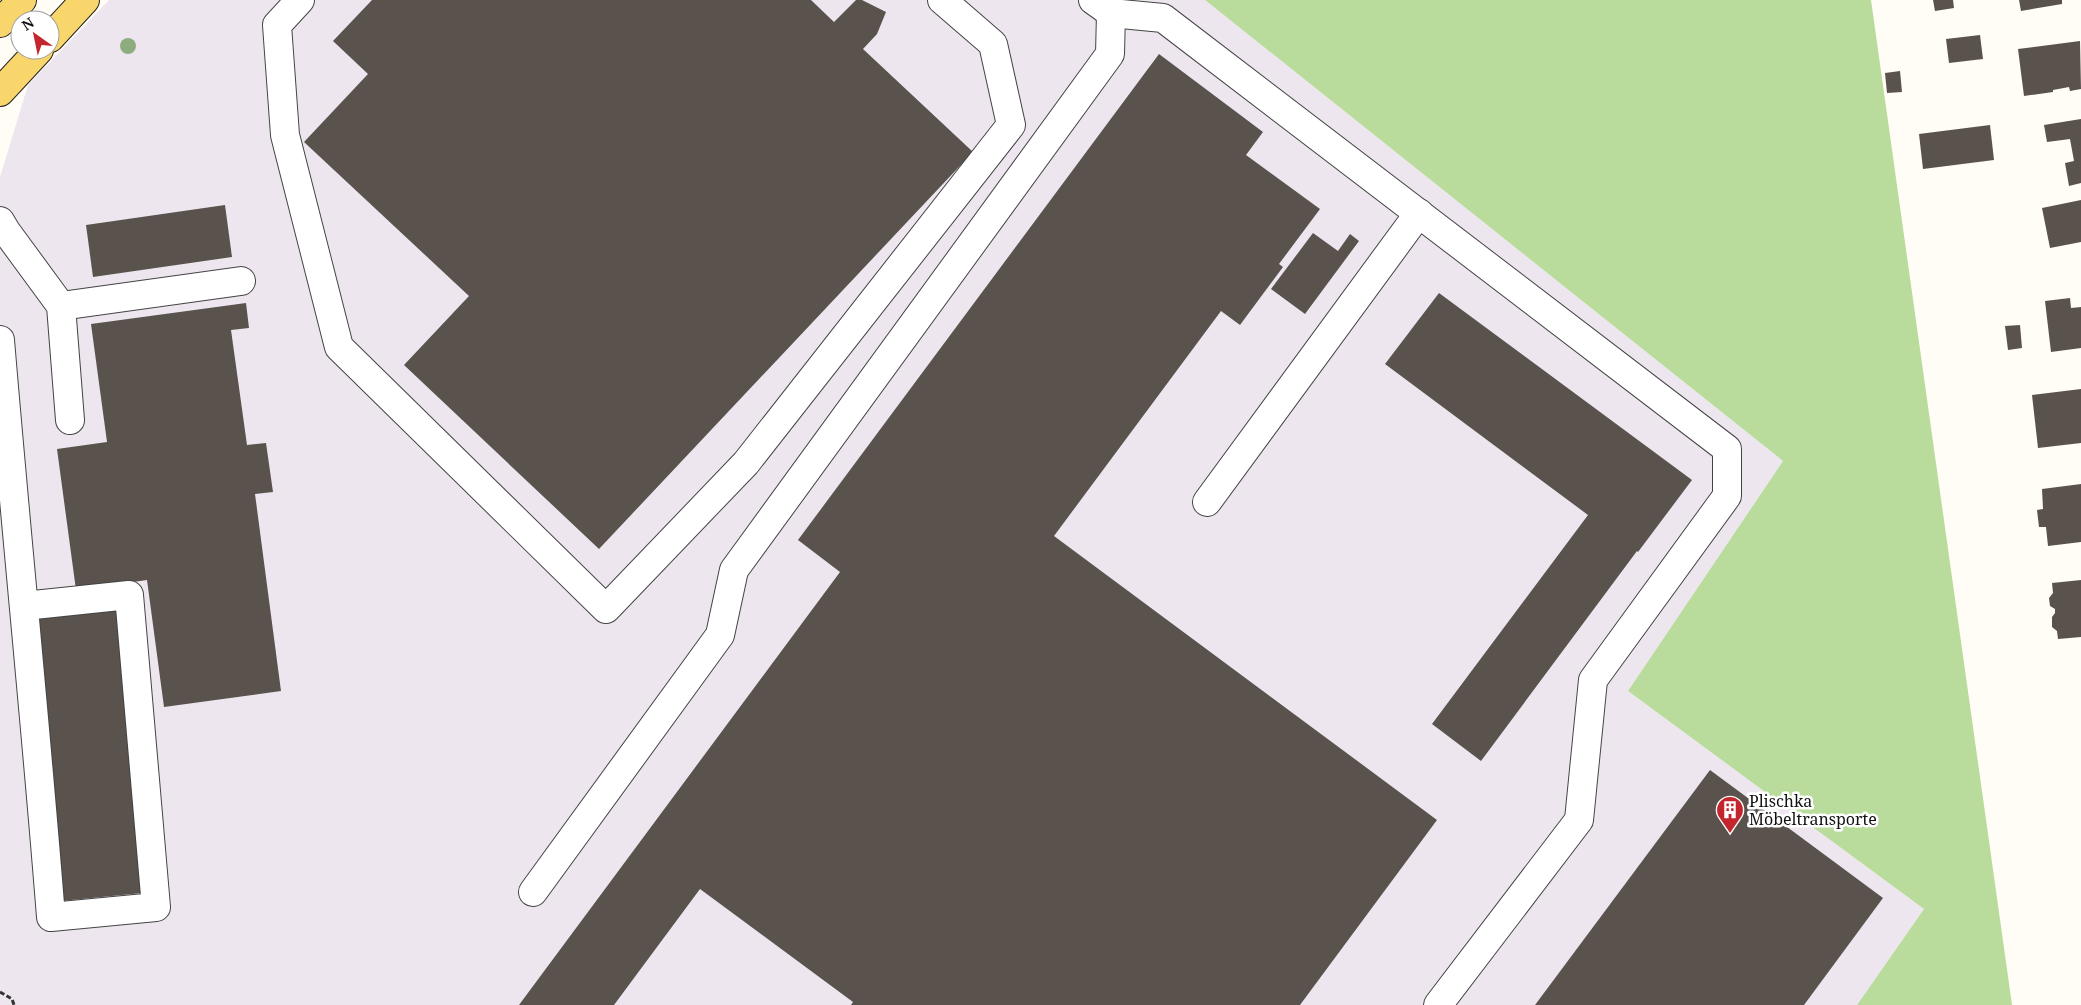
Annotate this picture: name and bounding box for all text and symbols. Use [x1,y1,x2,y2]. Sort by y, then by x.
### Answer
north arrow [10,10,60,60]
text: N [18,13,37,35]
place label: Plischka Möbeltransporte [1749,790,1877,830]
building icon: Plischka Möbeltransporte [1715,795,1745,834]

